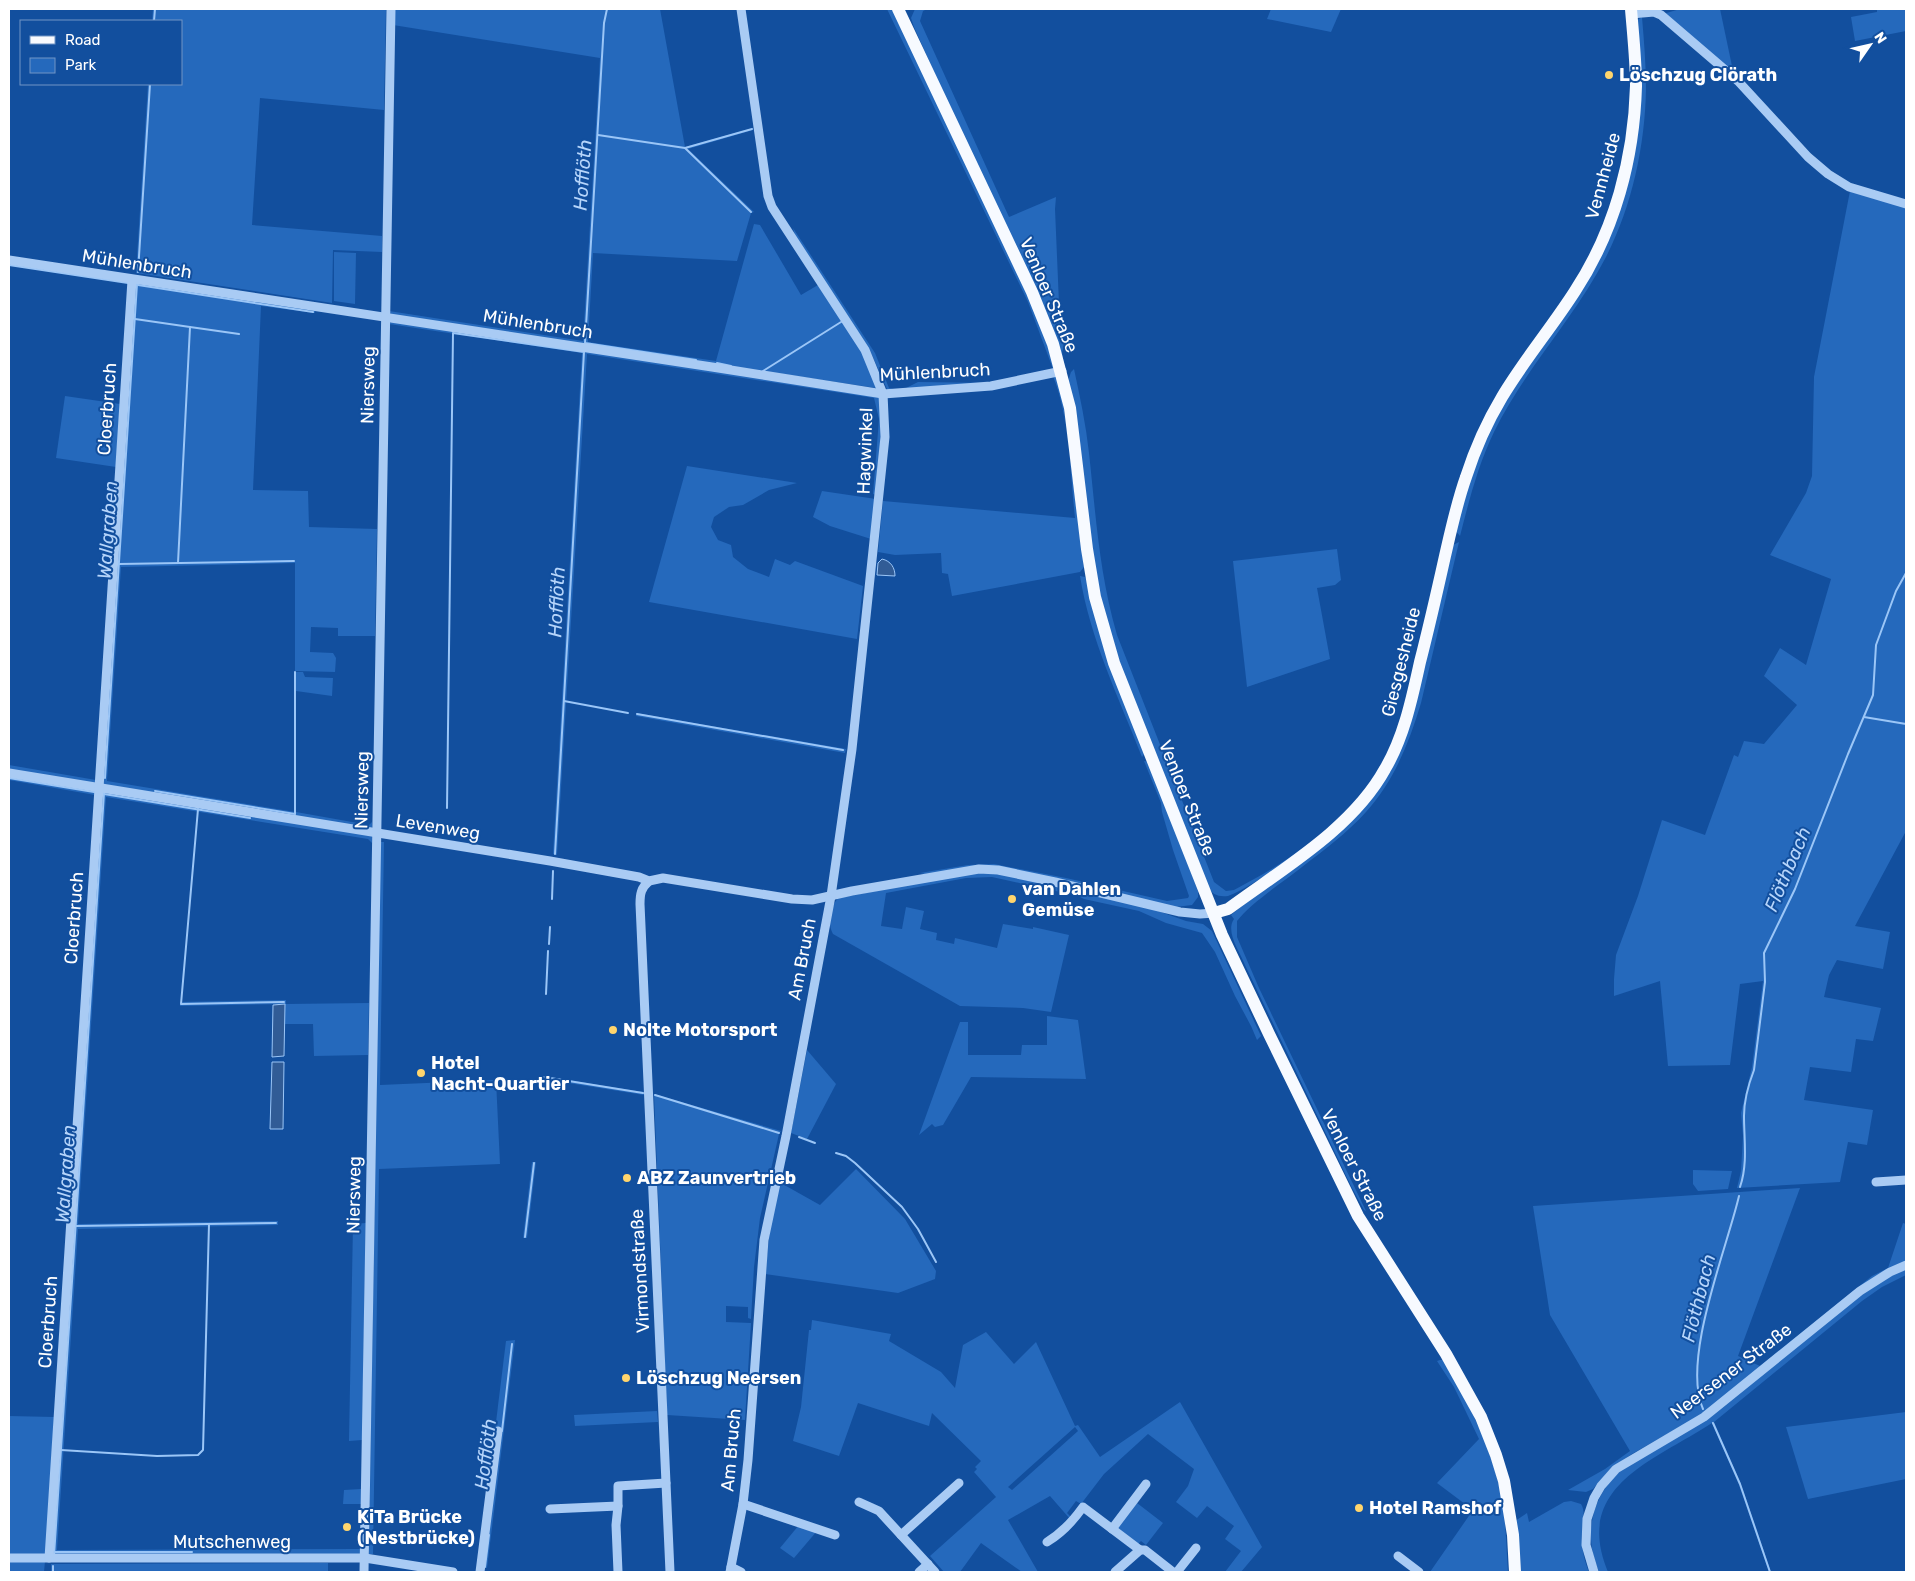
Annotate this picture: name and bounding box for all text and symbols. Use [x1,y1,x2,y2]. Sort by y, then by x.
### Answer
legend [20,20,182,85]
north arrow [1845,20,1895,70]
text: N [1870,29,1890,47]
text: Road [65,31,101,49]
text: Park [65,56,96,74]
place label: Löschzug Clörath [1619,64,1777,86]
marker: Löschzug Clörath [1603,69,1615,81]
street label: Vennheide [1581,130,1625,222]
water label: Hofflöth [569,139,596,211]
street label: Venloer Straße [1015,234,1083,356]
street label: Mühlenbruch [81,244,193,284]
street label: Mühlenbruch [482,304,594,344]
street label: Niersweg [356,346,380,424]
street label: Mühlenbruch [879,358,991,386]
street label: Cloerbruch [93,362,121,456]
street label: Hagwinkel [852,407,878,495]
water label: Wallgraben [93,480,122,580]
water label: Hofflöth [543,566,570,638]
street label: Giesgesheide [1377,605,1425,719]
street label: Venloer Straße [1154,737,1220,859]
street label: Niersweg [350,751,374,829]
street label: Levenweg [394,809,482,845]
water label: Flöthbach [1759,823,1816,915]
street label: Cloerbruch [60,871,88,965]
place label: van Dahlen Gemüse [1022,878,1121,921]
marker: van Dahlen Gemüse [1006,893,1018,905]
street label: Am Bruch [783,916,821,1002]
place label: Nolte Motorsport [623,1019,777,1041]
marker: Nolte Motorsport [607,1024,619,1036]
place label: Hotel Nacht-Quartier [431,1052,569,1095]
marker: Hotel Nacht-Quartier [415,1067,427,1079]
street label: Venloer Straße [1316,1105,1392,1225]
water label: Wallgraben [51,1124,80,1224]
street label: Niersweg [342,1156,366,1234]
place label: ABZ Zaunvertrieb [637,1167,796,1189]
marker: ABZ Zaunvertrieb [621,1172,633,1184]
street label: Virmondstraße [626,1208,654,1334]
water label: Flöthbach [1676,1252,1721,1345]
street label: Cloerbruch [34,1275,62,1369]
street label: Neersener Straße [1666,1318,1796,1424]
place label: Löschzug Neersen [636,1367,801,1389]
marker: Löschzug Neersen [620,1372,632,1384]
street label: Am Bruch [716,1408,746,1492]
water label: Hofflöth [470,1417,501,1491]
place label: Hotel Ramshof [1369,1497,1502,1519]
marker: Hotel Ramshof [1353,1502,1365,1514]
place label: KiTa Brücke (Nestbrücke) [357,1506,475,1549]
marker: KiTa Brücke (Nestbrücke) [341,1521,353,1533]
street label: Mutschenweg [173,1531,291,1553]

